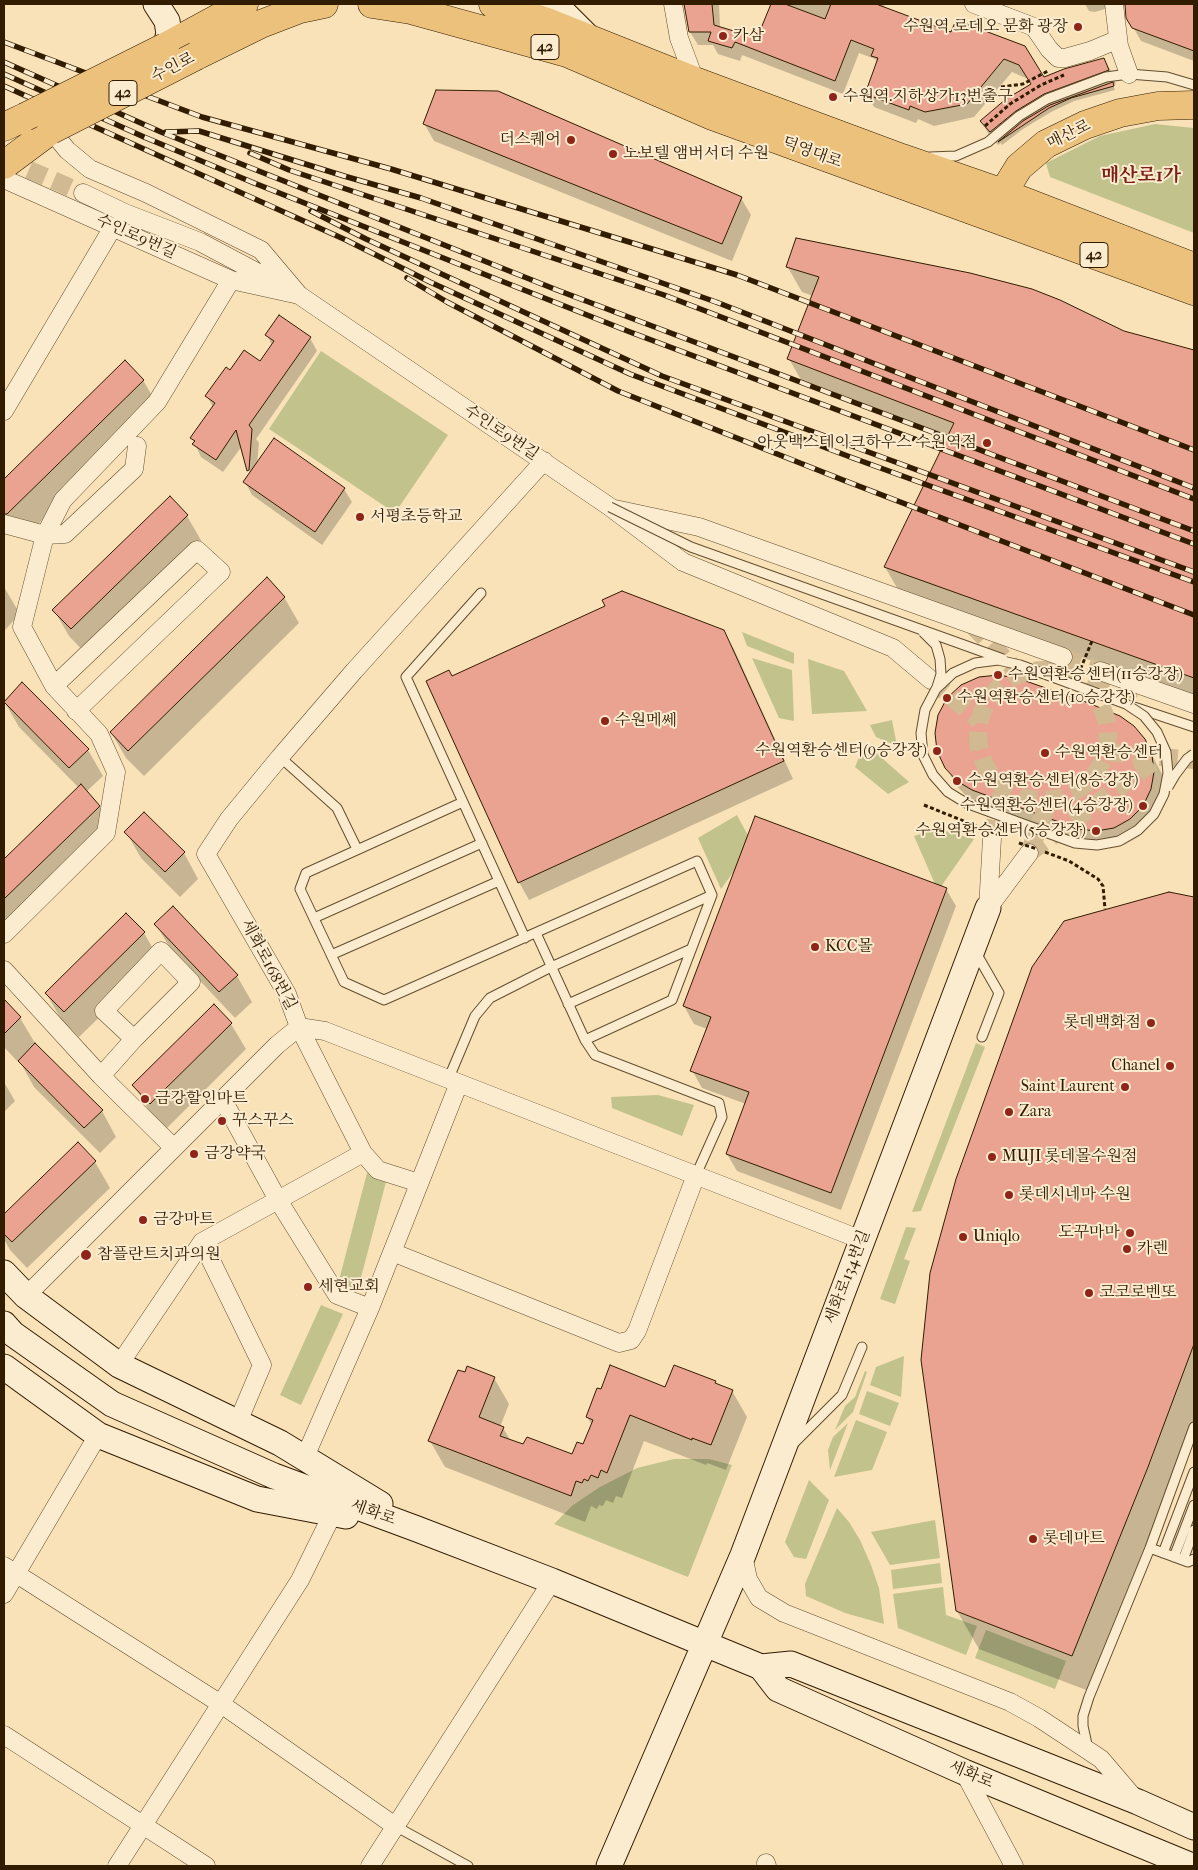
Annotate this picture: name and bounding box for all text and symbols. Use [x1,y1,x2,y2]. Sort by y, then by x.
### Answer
place label: 수원역 로데오 문화 광장 [903,17,1068,37]
marker: 수원역 로데오 문화 광장 [1072,21,1084,33]
place label: 카삼 [733,26,764,46]
marker: 카삼 [717,30,729,42]
road number: 42 [531,34,559,60]
street label: 수인로 [148,49,198,87]
road number: 42 [109,80,137,106]
place label: 수원역.지하상가13번출구 [843,87,1013,107]
marker: 수원역.지하상가13번출구 [827,91,839,103]
street label: 매산로 [1044,116,1094,154]
place label: 더스퀘어 [499,130,561,150]
street label: 덕영대로 [780,133,844,173]
marker: 더스퀘어 [565,134,577,146]
place label: 노보텔 앰버서더 수원 [623,144,769,164]
marker: 노보텔 앰버서더 수원 [607,148,619,160]
district label: 매산로1가 [1101,165,1181,187]
street label: 수인로9번길 [93,211,179,263]
road number: 42 [1080,242,1108,268]
street label: 수인로9번길 [460,401,542,465]
place label: 아웃백스테이크하우스 수원역점 [757,433,977,453]
marker: 아웃백스테이크하우스 수원역점 [981,437,993,449]
place label: 서평초등학교 [370,507,463,527]
marker: 서평초등학교 [354,511,366,523]
place label: 수원역환승센터(11승강장) [1008,665,1183,685]
marker: 수원역환승센터(11승강장) [992,669,1004,681]
place label: 수원역환승센터(10승강장) [957,688,1135,708]
marker: 수원역환승센터(10승강장) [941,692,953,704]
place label: 수원메쎄 [615,711,677,731]
marker: 수원메쎄 [599,715,611,727]
place label: 수원역환승센터(9승강장) [755,741,927,761]
place label: 수원역환승센터 [1055,743,1163,763]
marker: 수원역환승센터(9승강장) [931,745,943,757]
marker: 수원역환승센터 [1039,747,1051,759]
place label: 수원역환승센터(8승강장) [967,771,1139,791]
marker: 수원역환승센터(8승강장) [951,775,963,787]
place label: 수원역환승센터(4승강장) [960,796,1133,816]
marker: 수원역환승센터(4승강장) [1137,800,1149,812]
place label: 수원역환승센터(5승강장) [916,821,1086,841]
marker: 수원역환승센터(5승강장) [1090,825,1102,837]
street label: 세화로168번길 [236,917,300,1013]
place label: KCC몰 [825,937,873,957]
marker: KCC몰 [809,941,821,953]
place label: 롯데백화점 [1064,1013,1141,1033]
marker: 롯데백화점 [1145,1017,1157,1029]
place label: Chanel [1111,1056,1160,1076]
marker: Chanel [1164,1060,1176,1072]
place label: Saint Laurent [1021,1077,1115,1097]
marker: Saint Laurent [1119,1081,1131,1093]
place label: 금강할인마트 [155,1089,248,1109]
marker: 금강할인마트 [139,1093,151,1105]
place label: Zara [1019,1102,1051,1122]
marker: Zara [1003,1106,1015,1118]
place label: 꾸스꾸스 [232,1111,294,1131]
marker: 꾸스꾸스 [216,1115,228,1127]
place label: 금강약국 [204,1144,266,1164]
place label: MUJI 롯데몰수원점 [1002,1147,1137,1167]
marker: 금강약국 [188,1148,200,1160]
marker: MUJI 롯데몰수원점 [986,1151,998,1163]
place label: 롯데시네마 수원 [1019,1185,1131,1205]
marker: 롯데시네마 수원 [1003,1189,1015,1201]
place label: 금강마트 [153,1210,215,1230]
marker: 금강마트 [137,1214,149,1226]
place label: 도꾸마마 [1058,1223,1120,1243]
street label: 세화로134번길 [821,1227,875,1327]
place label: Uniqlo [973,1227,1020,1247]
marker: 도꾸마마 [1124,1227,1136,1239]
marker: Uniqlo [957,1231,969,1243]
place label: 카렌 [1137,1239,1168,1259]
marker: 카렌 [1121,1243,1133,1255]
place label: 참플란트치과의원 [97,1245,221,1265]
marker: 참플란트치과의원 [79,1248,93,1262]
place label: 세현교회 [318,1277,380,1297]
marker: 세현교회 [302,1281,314,1293]
place label: 코코로벤또 [1099,1283,1176,1303]
marker: 코코로벤또 [1083,1287,1095,1299]
street label: 세화로 [348,1496,398,1530]
place label: 롯데마트 [1043,1529,1105,1549]
marker: 롯데마트 [1027,1533,1039,1545]
street label: 세화로 [946,1757,996,1793]

